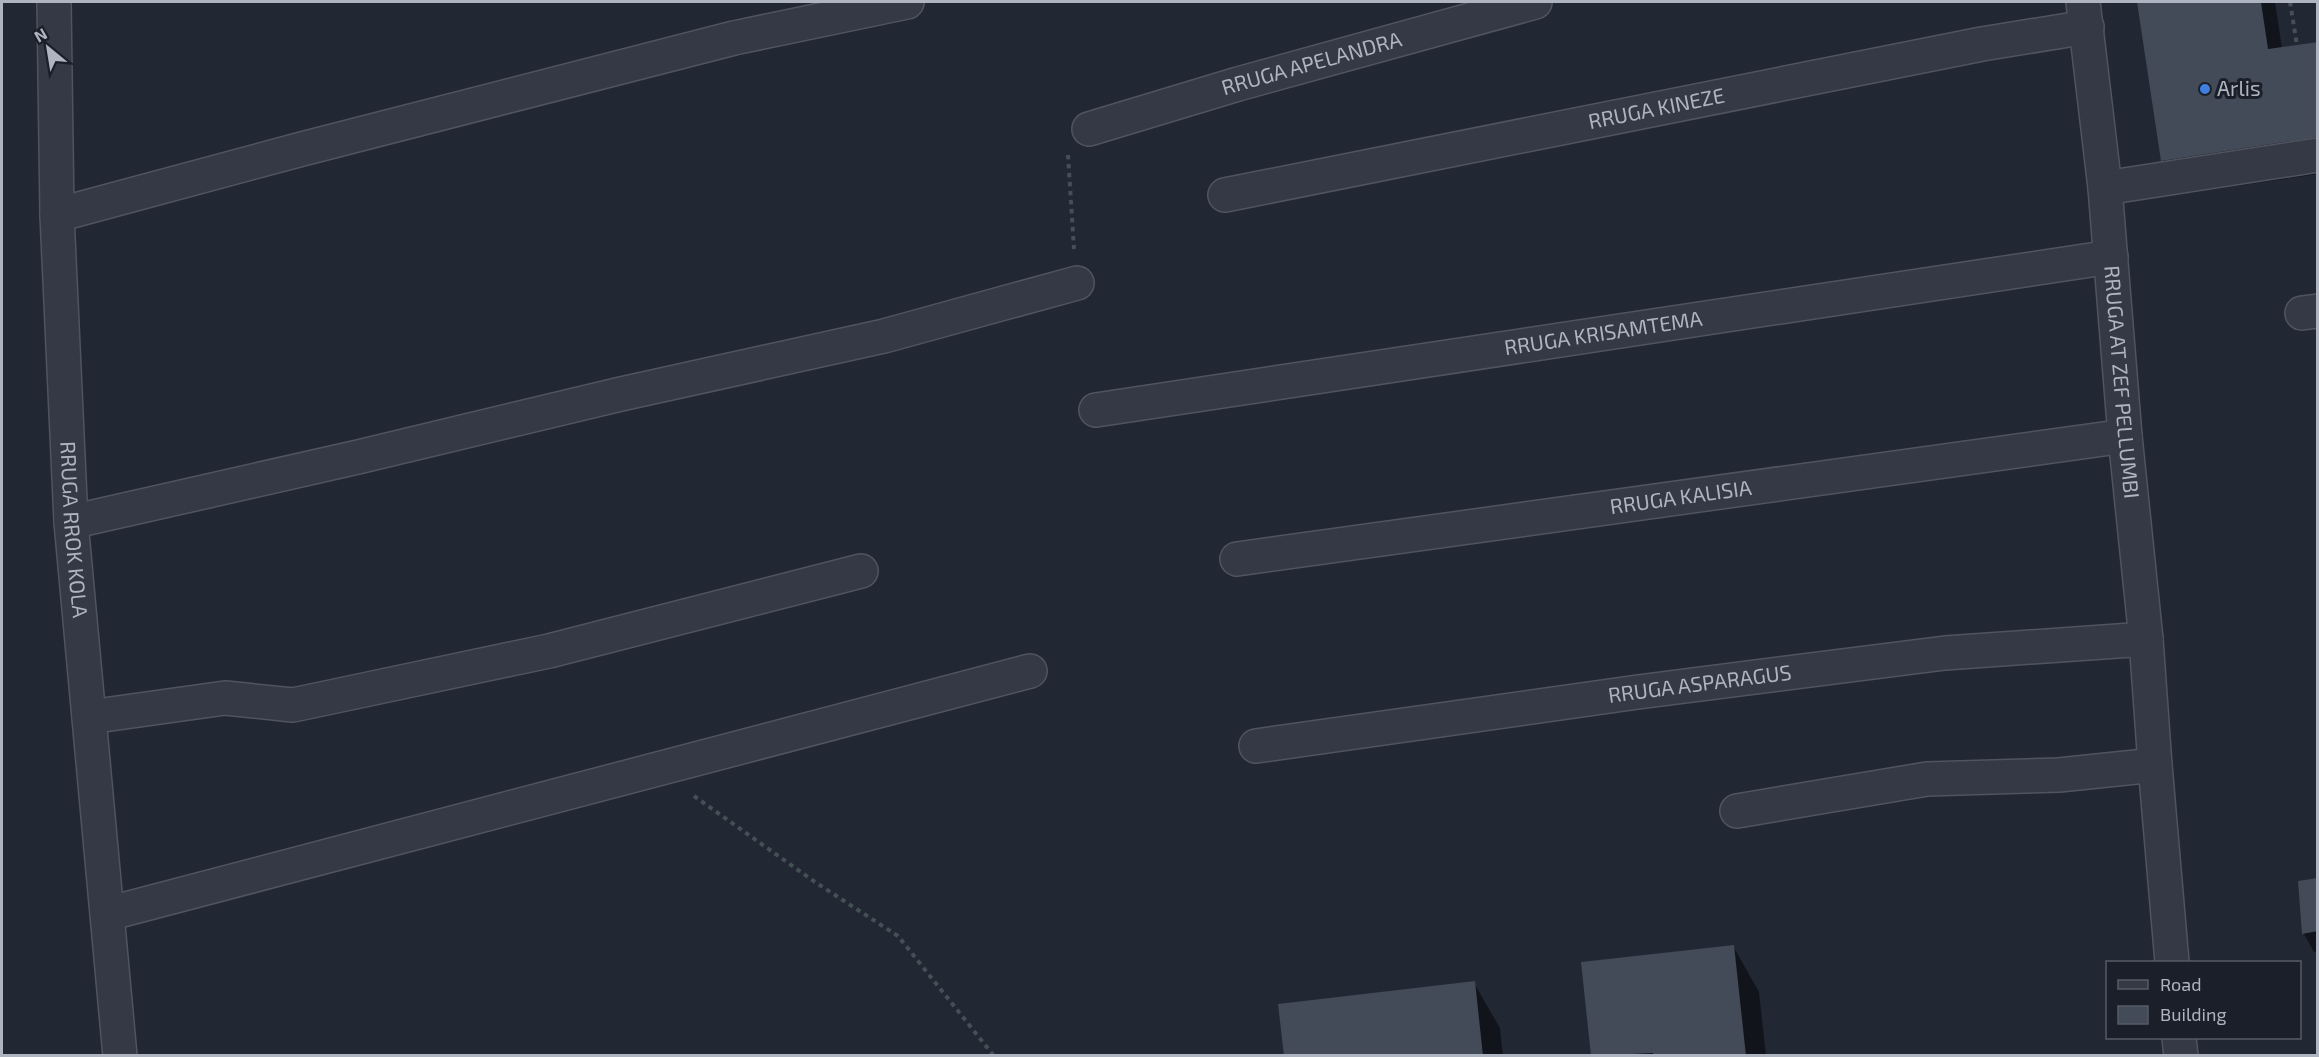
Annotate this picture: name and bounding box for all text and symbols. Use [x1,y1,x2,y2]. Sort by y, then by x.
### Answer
north arrow [18,18,78,78]
text: N [30,23,50,46]
street label: RRUGA APELANDRA [1218,25,1404,99]
place label: Arlis [2217,75,2261,100]
street label: RRUGA KINEZE [1586,82,1727,133]
marker: Arlis [2198,82,2212,96]
street label: RRUGA AT ZEF PELLUMBI [2100,264,2145,500]
street label: RRUGA KRISAMTEMA [1502,305,1704,359]
street label: RRUGA RROK KOLA [56,441,94,619]
street label: RRUGA KALISIA [1608,474,1753,518]
street label: RRUGA ASPARAGUS [1606,659,1793,707]
legend [2106,961,2301,1039]
text: Road [2160,973,2201,995]
text: Building [2160,1003,2227,1025]

